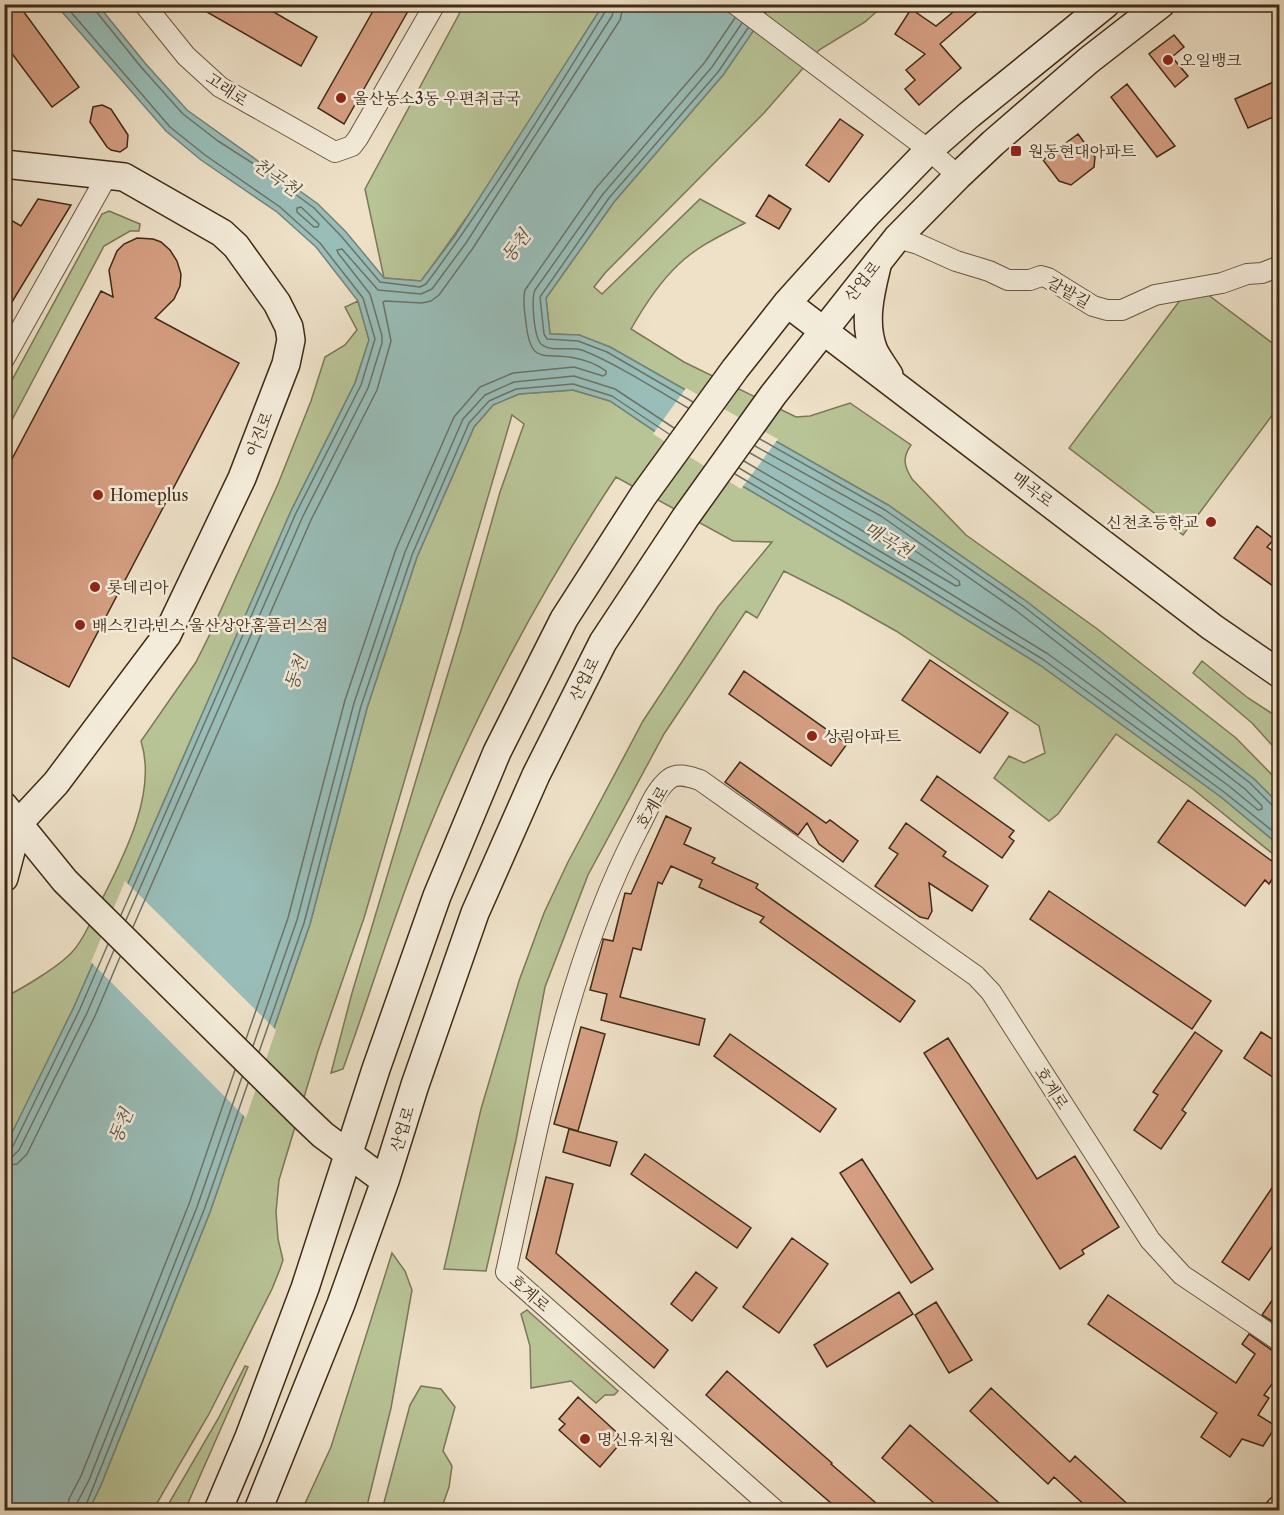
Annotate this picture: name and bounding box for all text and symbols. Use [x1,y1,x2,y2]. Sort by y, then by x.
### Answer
place label: 오일뱅크 [1180,50,1242,70]
marker: 오일뱅크 [1161,53,1175,67]
street label: 고래로 [202,68,252,111]
place label: 울산농소3동 우편취급국 [353,88,521,108]
marker: 울산농소3동 우편취급국 [334,91,348,105]
place label: 원동현대아파트 [1028,141,1137,161]
marker: 원동현대아파트 [1009,144,1023,158]
water label: 천곡천 [248,153,305,202]
water label: 동천 [497,224,536,266]
street label: 산업로 [840,256,885,305]
street label: 갈밭길 [1044,272,1094,312]
street label: 아진로 [241,408,277,459]
street label: 매곡로 [1008,467,1058,511]
place label: Homeplus [110,485,188,505]
marker: Homeplus [91,488,105,502]
place label: 신천초등학교 [1106,512,1199,532]
marker: 신천초등학교 [1204,515,1218,529]
water label: 매곡천 [860,517,917,564]
place label: 롯데리아 [107,577,169,597]
marker: 롯데리아 [88,580,102,594]
place label: 배스킨라빈스 울산상안홈플러스점 [92,615,328,635]
marker: 배스킨라빈스 울산상안홈플러스점 [73,618,87,632]
water label: 동천 [280,651,313,693]
street label: 산업로 [565,653,604,704]
place label: 상림아파트 [824,726,902,746]
marker: 상림아파트 [805,729,819,743]
street label: 호계로 [631,782,673,832]
street label: 호계로 [1031,1063,1073,1113]
street label: 산업로 [386,1103,418,1154]
water label: 동천 [104,1104,139,1146]
street label: 호계로 [506,1270,554,1316]
place label: 명신유치원 [597,1429,674,1449]
marker: 명신유치원 [578,1432,592,1446]

